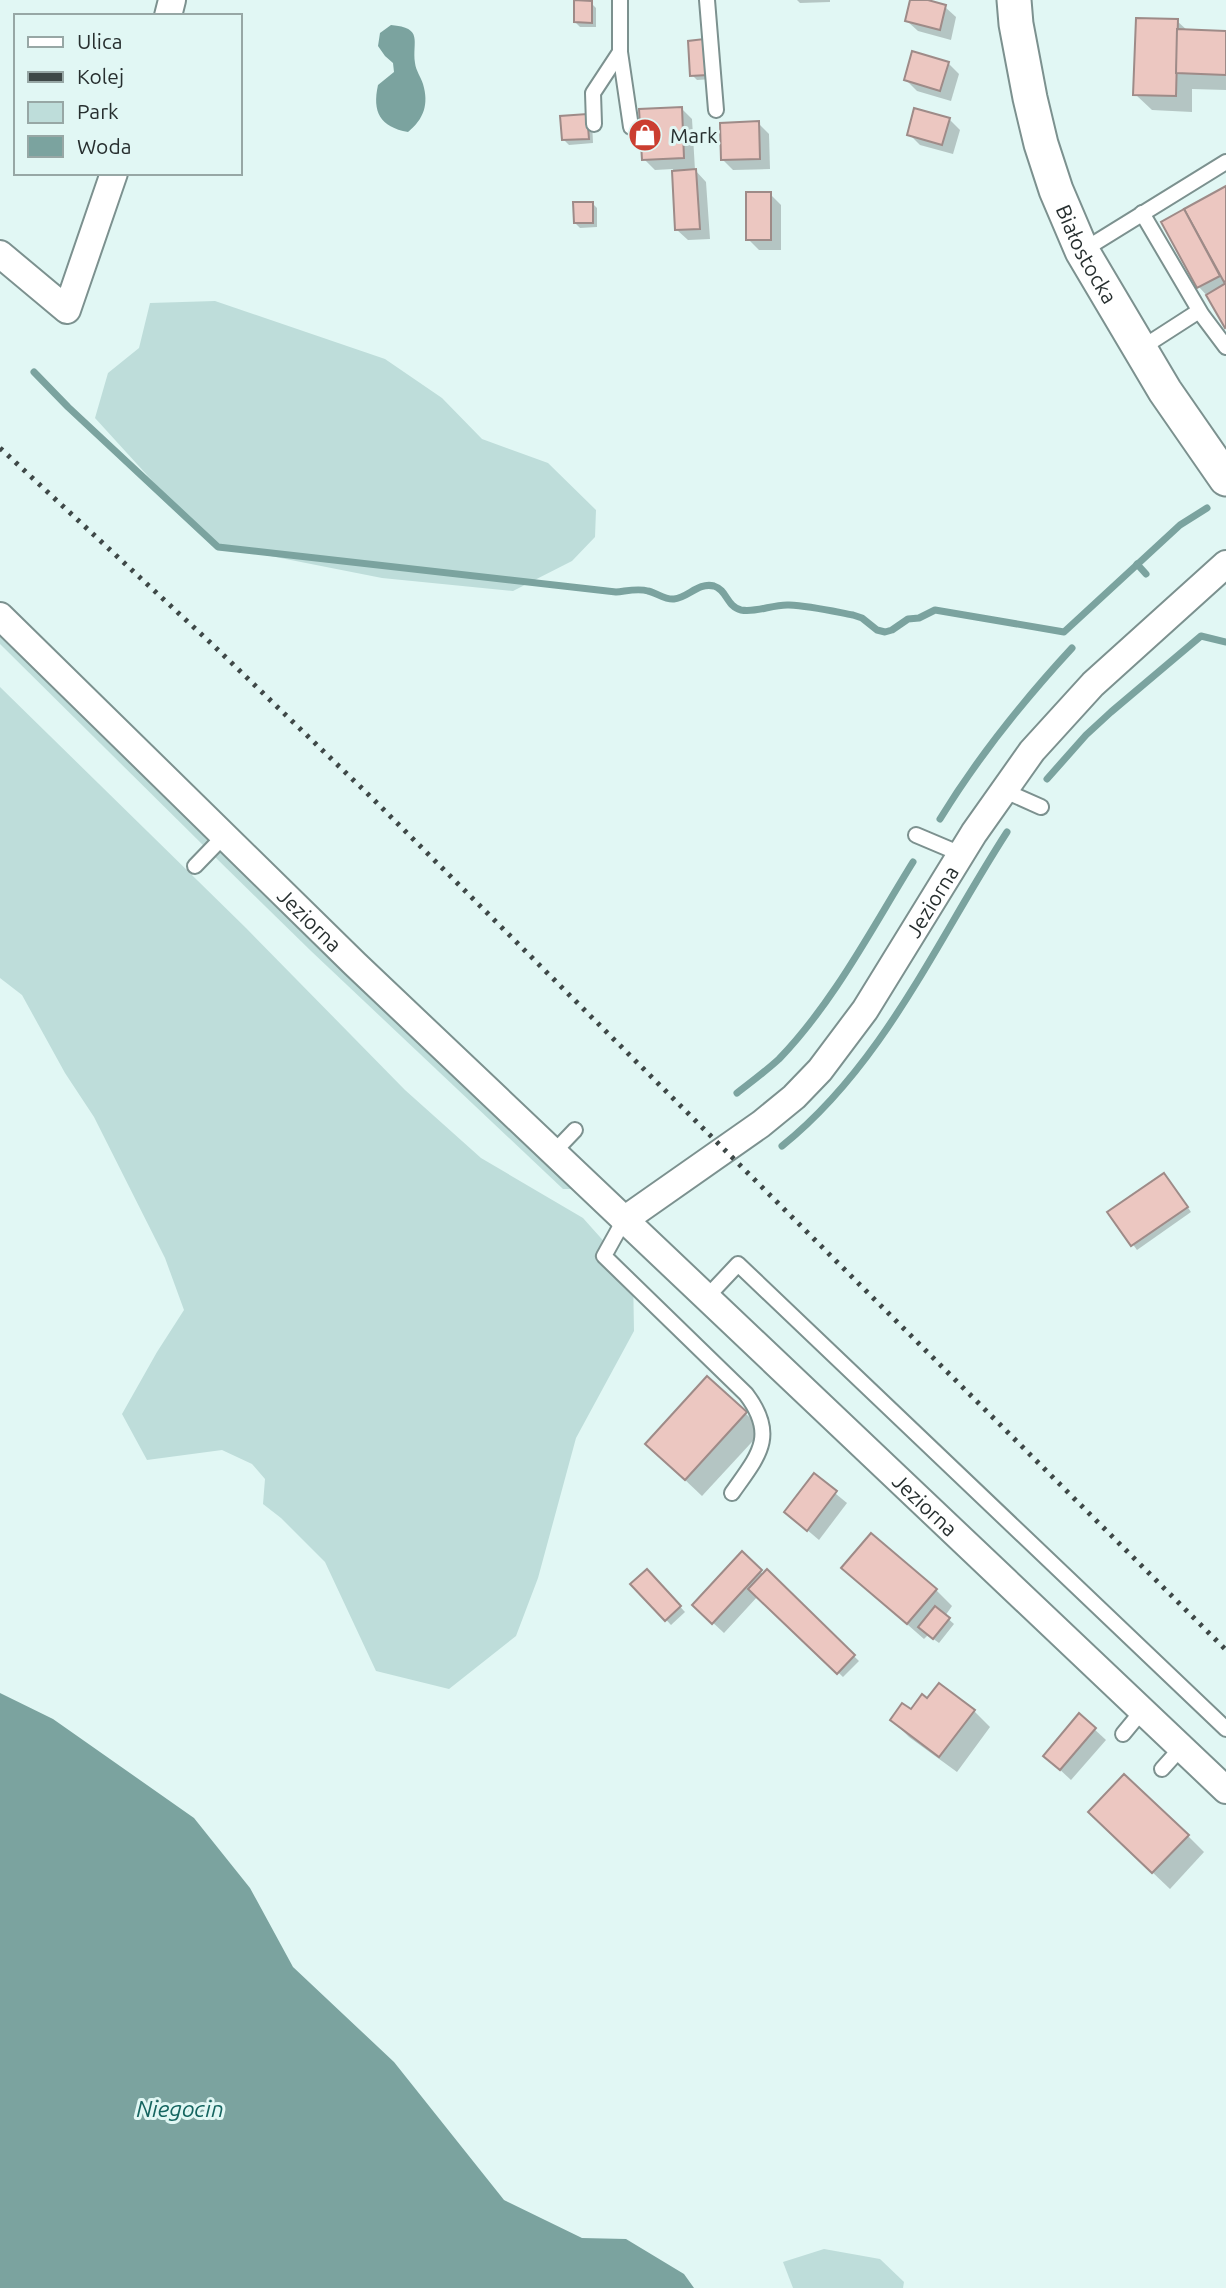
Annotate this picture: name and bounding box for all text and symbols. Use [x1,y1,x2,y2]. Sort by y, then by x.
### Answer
legend [14,14,242,175]
text: Ulica [77,29,122,53]
text: Kolej [77,64,124,88]
text: Park [77,99,119,123]
shop icon: Mark [626,116,664,154]
place label: Mark [670,123,718,147]
text: Woda [77,134,131,158]
street label: Białostocka [1052,201,1122,308]
street label: Jeziorna [901,861,963,942]
street label: Jeziorna [273,883,347,956]
street label: Jeziorna [888,1469,962,1541]
water label: Niegocin [136,2096,224,2121]

